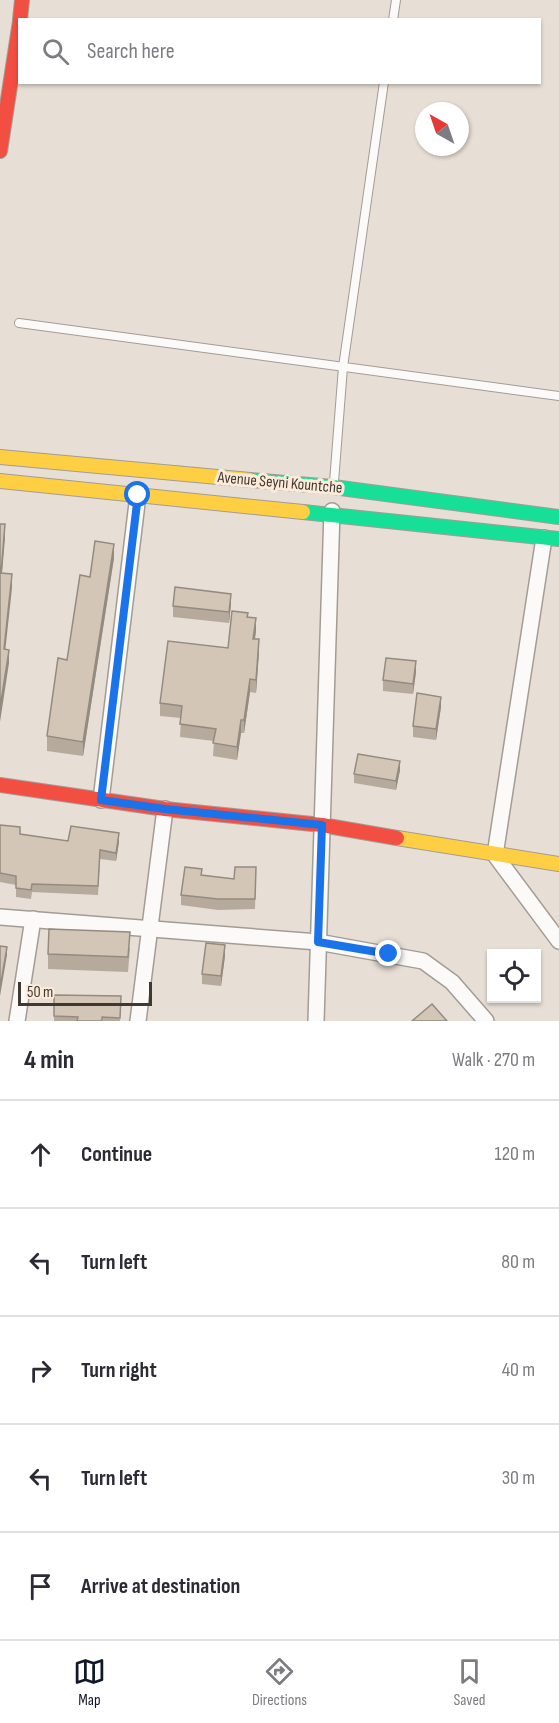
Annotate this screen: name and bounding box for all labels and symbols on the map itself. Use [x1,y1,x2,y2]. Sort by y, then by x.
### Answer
north arrow [415,102,469,156]
street label: Avenue Seyni Kountche [216,468,343,498]
route start [124,481,150,507]
route end [375,940,401,966]
scale bar [18,979,152,1007]

